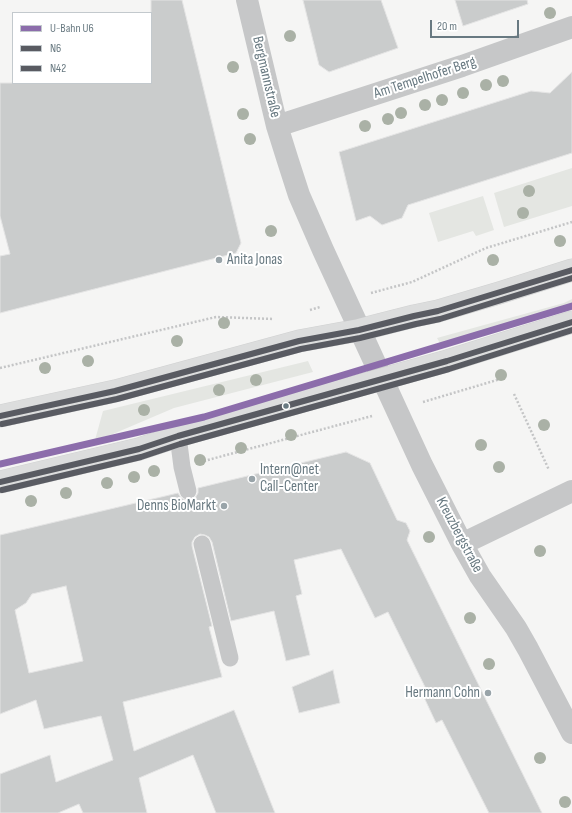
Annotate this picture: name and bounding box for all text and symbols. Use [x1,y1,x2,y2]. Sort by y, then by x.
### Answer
legend [12,12,152,84]
scale bar [432,12,521,38]
text: 20 m [437,19,457,34]
text: U-Bahn U6 [50,21,94,36]
street label: Bergmannstraße [248,35,284,119]
text: N6 [50,41,61,56]
street label: Am Tempelhofer Berg [372,53,478,103]
text: N42 [50,61,66,76]
place label: Anita Jonas [227,251,282,269]
marker: Anita Jonas [214,255,224,265]
unlabelled marker [281,401,291,411]
place label: Intern@net Call-Center [260,461,319,496]
marker: Intern@net Call-Center [247,474,257,484]
street label: Kreuzbergstraße [432,494,486,576]
place label: Denns BioMarkt [137,497,216,515]
marker: Denns BioMarkt [219,501,229,511]
place label: Hermann Cohn [405,684,480,702]
marker: Hermann Cohn [483,688,493,698]

